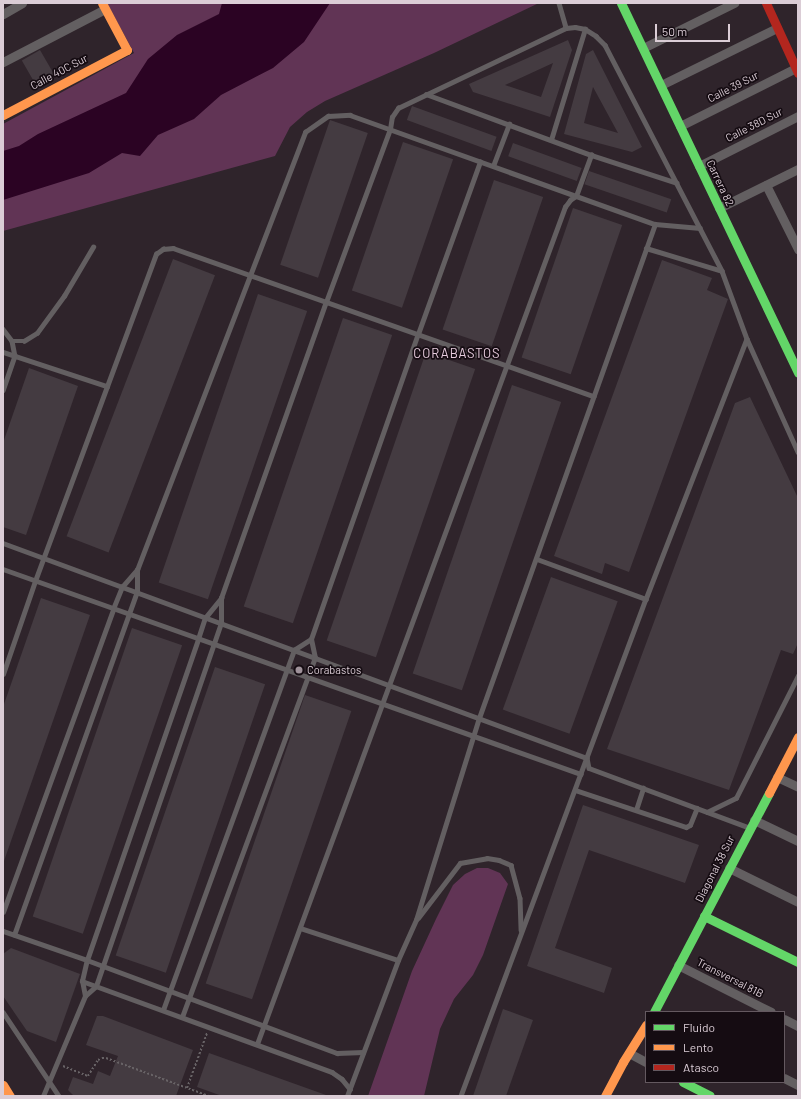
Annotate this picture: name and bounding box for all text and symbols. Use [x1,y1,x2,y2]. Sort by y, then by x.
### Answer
scale bar [657,16,732,42]
text: 50 m [662,24,687,38]
street label: Calle 40C Sur [28,51,90,93]
street label: Calle 39 Sur [705,69,761,105]
street label: Calle 38D Sur [723,105,785,145]
street label: Carrera 82 [704,158,736,208]
district label: CORABASTOS [413,345,501,361]
place label: Corabastos [307,663,361,677]
marker: Corabastos [294,665,304,675]
street label: Diagonal 38 Sur [692,833,738,905]
street label: Transversal 81B [695,956,765,1000]
legend [645,1011,785,1083]
text: Fluido [683,1020,715,1034]
text: Lento [683,1040,713,1054]
text: Atasco [683,1060,719,1074]

